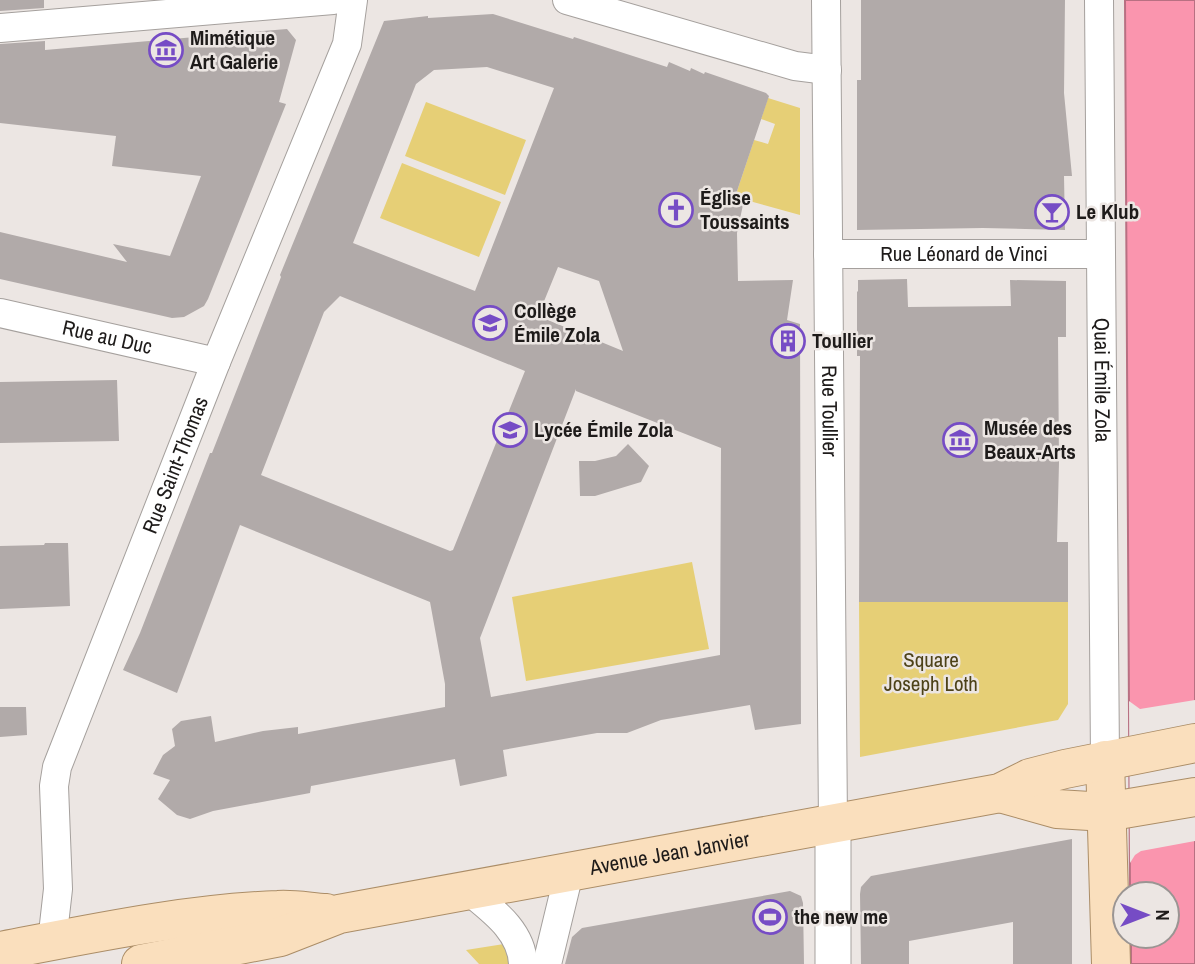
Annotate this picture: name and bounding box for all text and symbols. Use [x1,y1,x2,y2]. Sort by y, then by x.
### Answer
place label: Mimétique Art Galerie [190,23,278,76]
museum icon: Mimétique Art Galerie [147,31,185,69]
place label: Église Toussaints [700,183,790,236]
church icon: Église Toussaints [657,191,695,229]
bar icon: Le Klub [1033,193,1071,231]
place label: Le Klub [1076,197,1139,226]
street label: Rue Léonard de Vinci [880,239,1048,268]
place label: Collège Émile Zola [514,296,601,349]
school or university icon: Collège Émile Zola [471,304,509,342]
street label: Rue au Duc [60,313,155,361]
street label: Quai Émile Zola [1088,318,1117,443]
building icon: Toullier [769,322,807,360]
place label: Toullier [812,326,873,355]
street label: Rue Toullier [815,365,845,457]
street label: Rue Saint-Thomas [135,392,215,538]
school or university icon: Lycée Émile Zola [491,411,529,449]
place label: Musée des Beaux-Arts [984,413,1076,466]
place label: Lycée Émile Zola [534,415,674,444]
museum icon: Musée des Beaux-Arts [941,421,979,459]
park label: Square Joseph Loth [884,645,978,698]
street label: Avenue Jean Janvier [586,824,752,882]
north arrow [1111,880,1181,950]
sports icon: the new me [751,898,789,936]
place label: the new me [794,902,888,931]
text: N [1150,909,1176,921]

